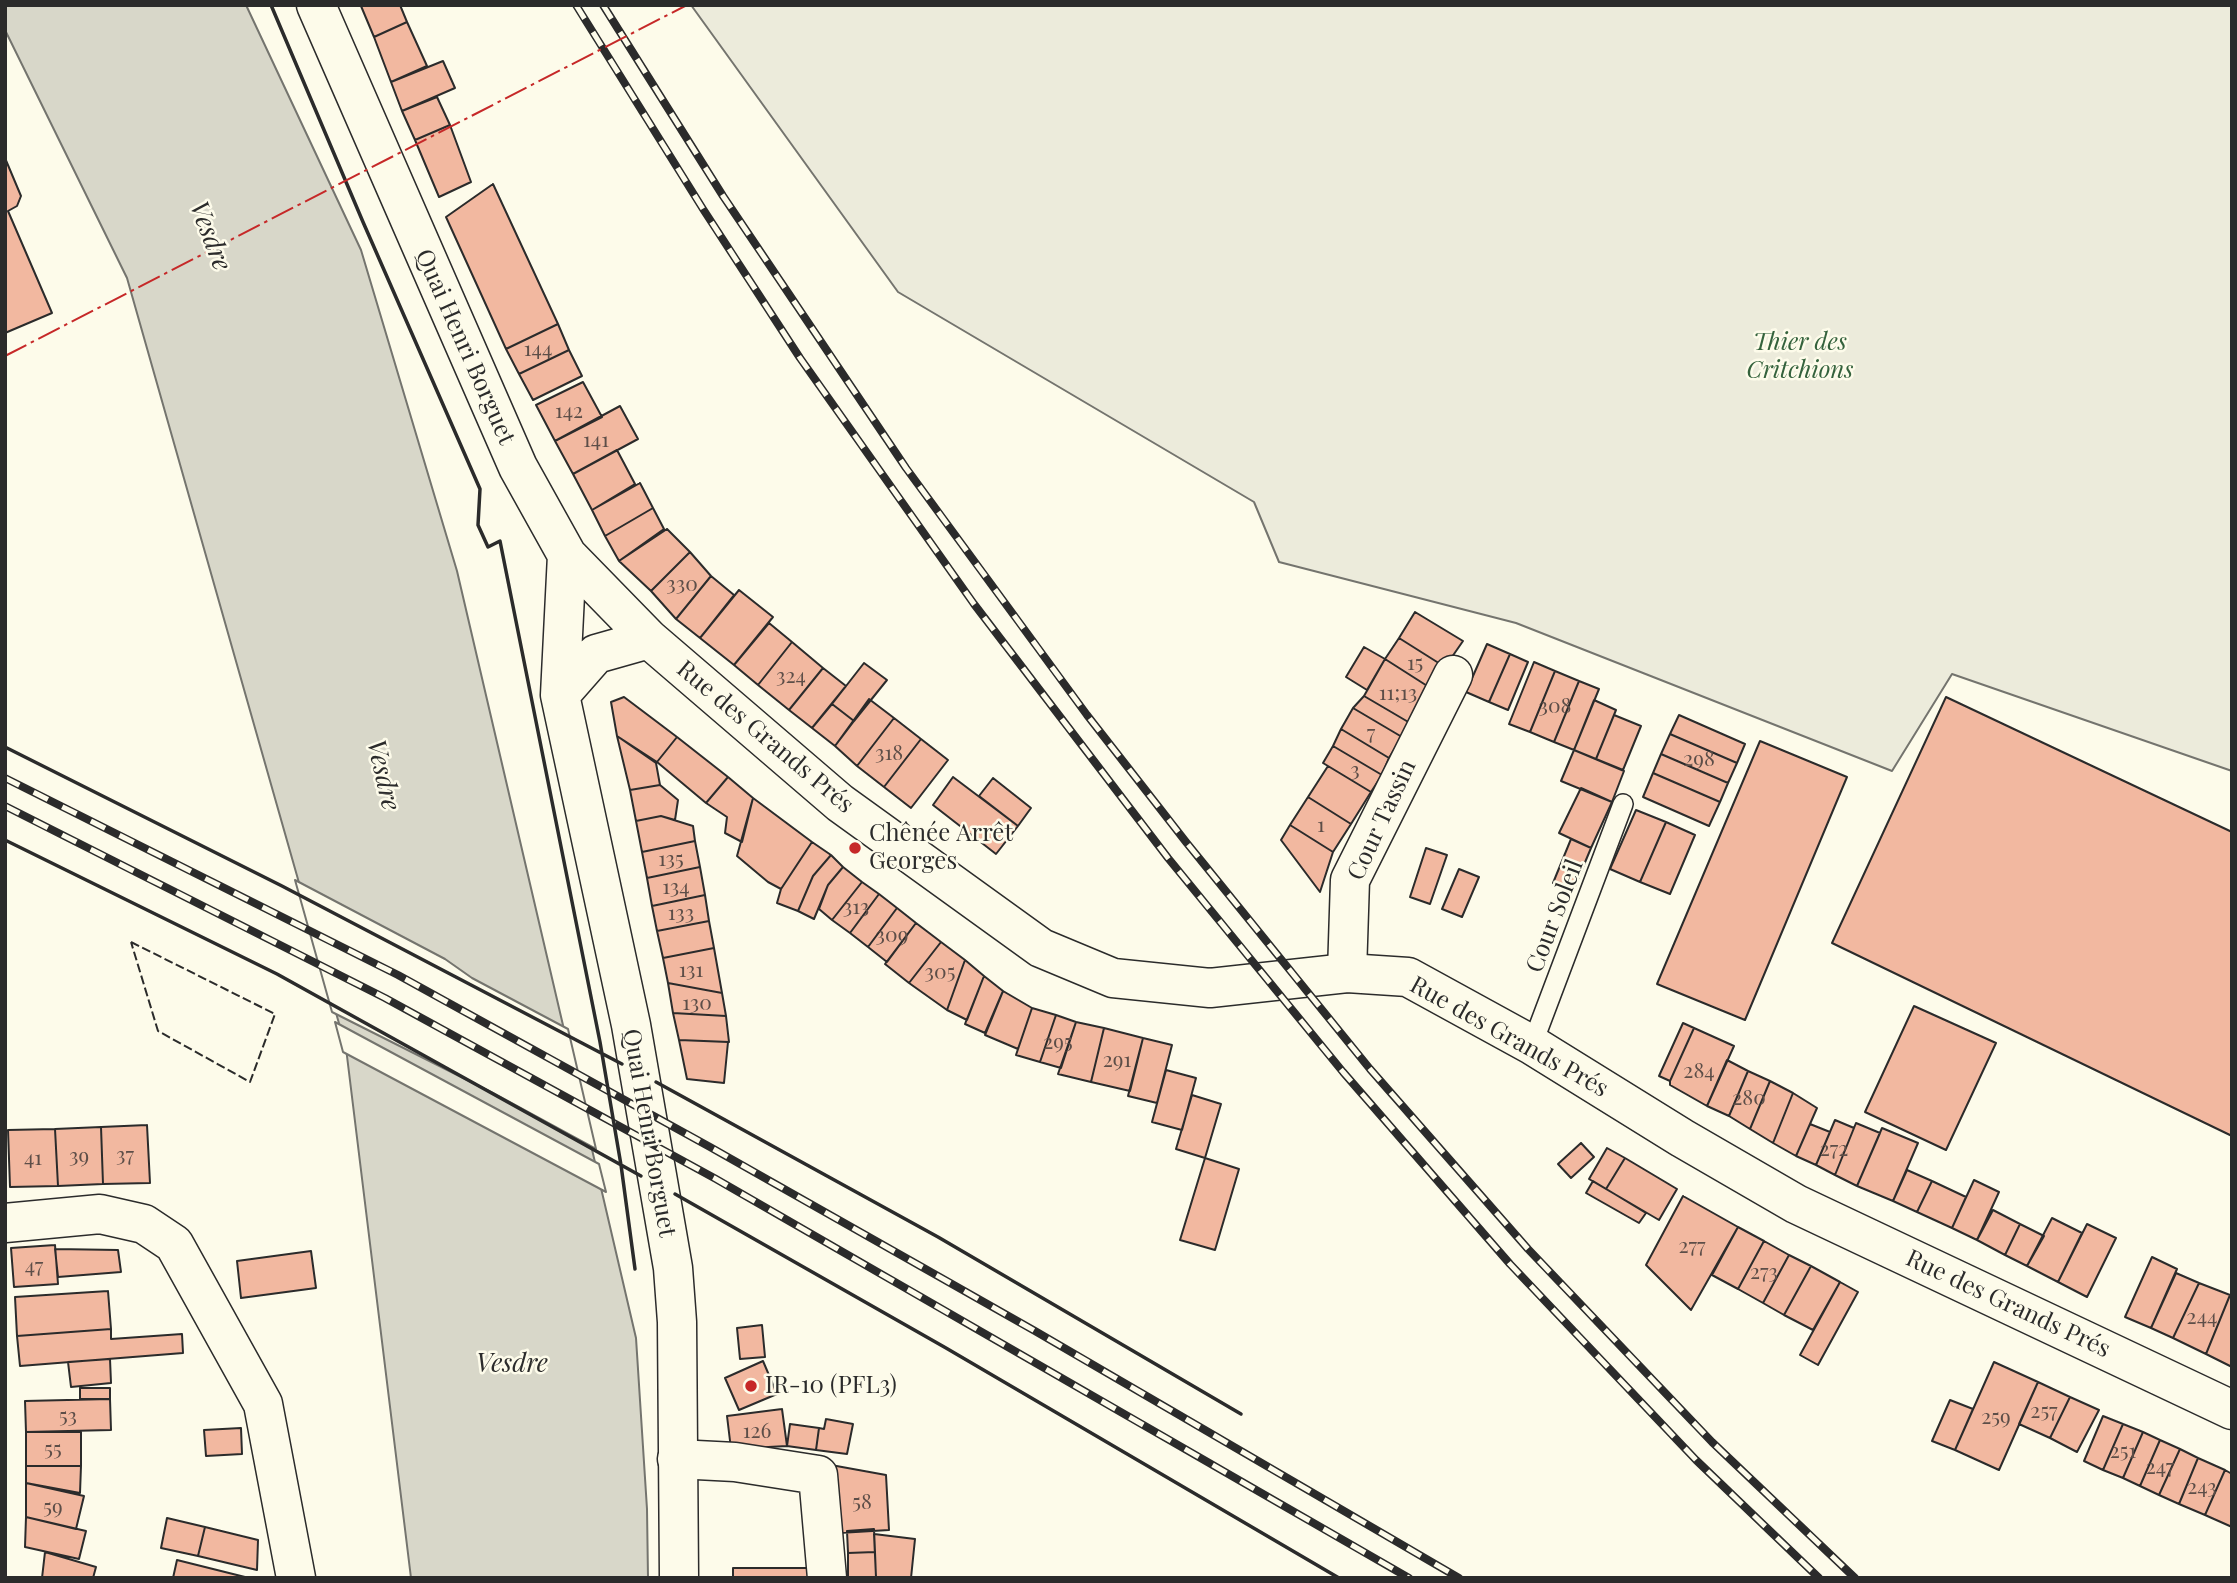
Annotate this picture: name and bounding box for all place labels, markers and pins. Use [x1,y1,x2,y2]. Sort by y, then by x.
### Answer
place label: Chênée Arrêt Georges [869,820,1013,876]
marker: Chênée Arrêt Georges [847,840,863,856]
place label: IR-10 (PFL3) [765,1372,897,1400]
marker: IR-10 (PFL3) [743,1378,759,1394]

